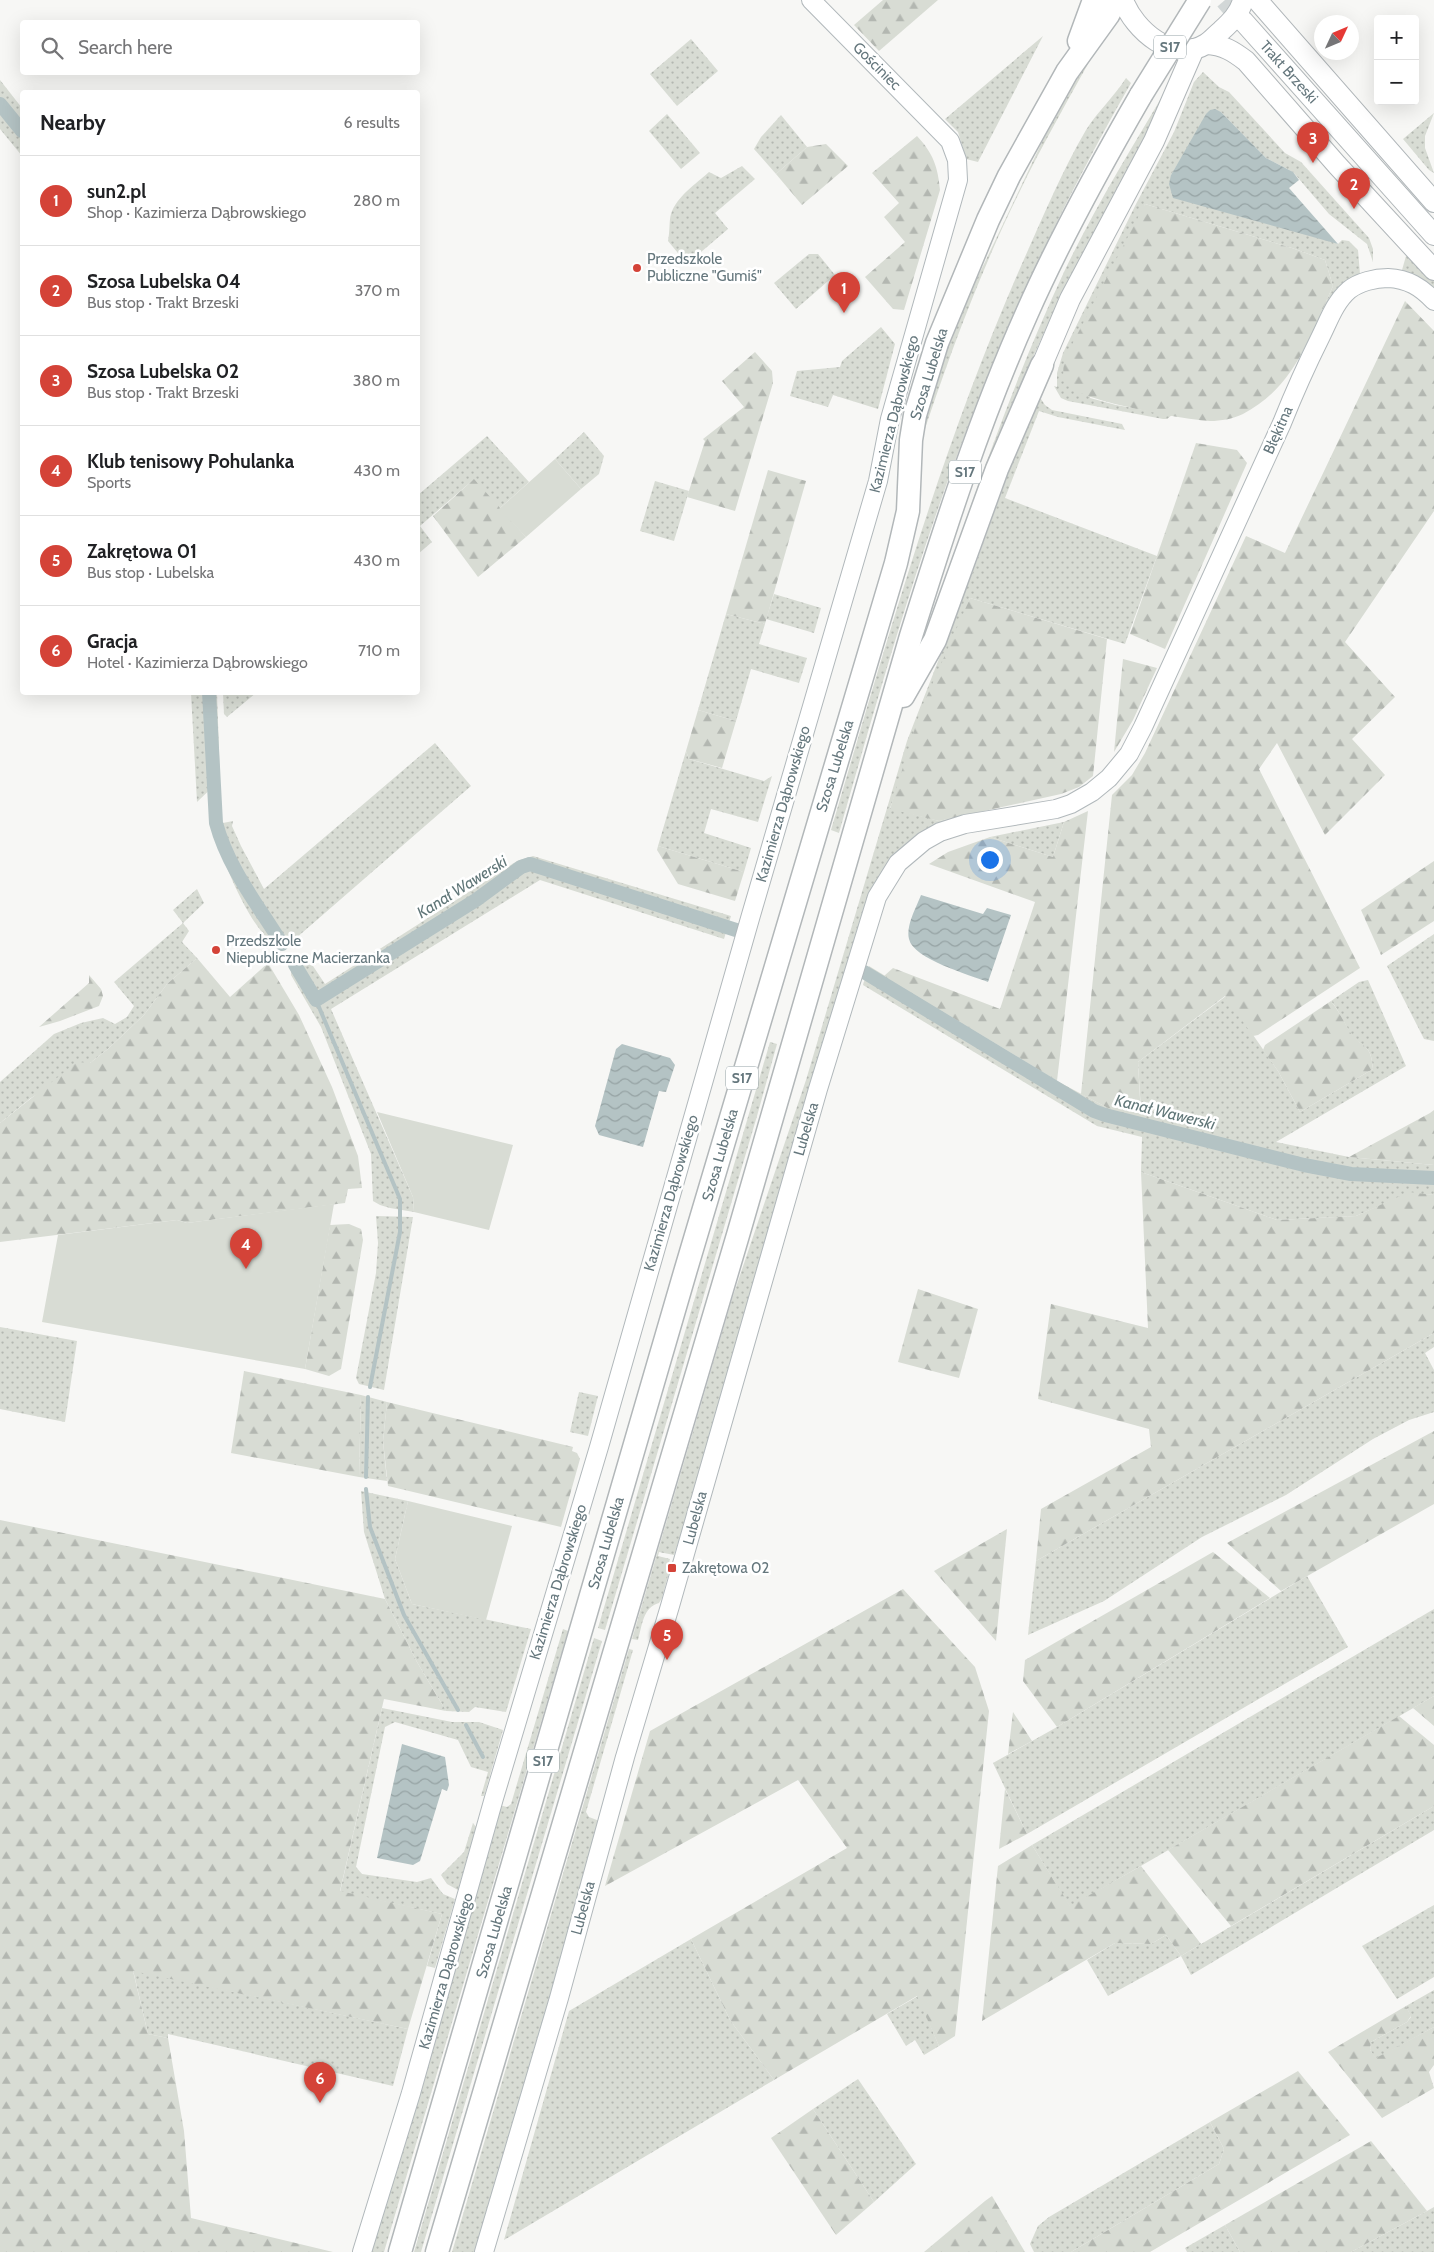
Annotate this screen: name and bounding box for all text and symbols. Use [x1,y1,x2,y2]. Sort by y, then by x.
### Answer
north arrow [1314,15,1359,60]
map controls [1374,15,1419,105]
button: + [1374,15,1419,60]
search box [20,20,420,75]
icon: search [38,34,66,62]
text: Search here [78,36,172,59]
road number: S17 [1154,36,1186,58]
street label: Trakt Brzeski [1256,37,1322,107]
street label: Gościniec [849,38,905,94]
button: − [1374,60,1419,105]
text: Nearby [40,110,106,135]
text: 6 results [344,113,400,132]
pin: 3 [1297,122,1329,163]
pin: 2 [1338,168,1370,209]
text: sun2.pl [87,180,146,203]
text: 1 [53,191,59,210]
text: 280 m [353,191,400,210]
text: Shop · Kazimierza Dąbrowskiego [87,203,306,222]
place label: Przedszkole Publiczne "Gumiś" [647,250,762,285]
marker: Przedszkole Publiczne "Gumiś" [631,262,643,274]
text: Szosa Lubelska 04 [87,270,241,293]
pin: 1 [828,272,860,313]
text: 2 [52,281,60,300]
text: 370 m [355,281,400,300]
text: Bus stop · Trakt Brzeski [87,293,239,312]
street label: Szosa Lubelska [906,325,952,422]
street label: Kazimierza Dąbrowskiego [866,333,922,495]
text: Szosa Lubelska 02 [87,360,239,383]
text: 3 [52,371,60,390]
text: 380 m [353,371,400,390]
text: Bus stop · Trakt Brzeski [87,383,239,402]
street label: Błękitna [1259,402,1297,457]
text: Klub tenisowy Pohulanka [87,450,294,473]
text: 4 [51,461,61,480]
text: 430 m [353,461,400,480]
road number: S17 [949,461,981,484]
text: Sports [87,473,131,492]
text: Zakrętowa 01 [87,540,197,563]
text: 5 [52,551,60,570]
text: 430 m [353,551,400,570]
text: Bus stop · Lubelska [87,563,214,582]
text: Gracja [87,630,138,653]
text: 6 [52,641,61,660]
text: 710 m [358,641,400,660]
text: Hotel · Kazimierza Dąbrowskiego [87,653,308,672]
street label: Szosa Lubelska [812,717,858,814]
street label: Kazimierza Dąbrowskiego [752,724,814,884]
your location [977,847,1003,873]
water label: Kanał Wawerski [413,851,511,922]
place label: Przedszkole Niepubliczne Macierzanka [226,932,391,967]
marker: Przedszkole Niepubliczne Macierzanka [210,944,222,956]
road number: S17 [726,1066,758,1090]
water label: Kanał Wawerski [1113,1090,1218,1134]
street label: Lubelska [790,1099,822,1158]
street label: Szosa Lubelska [698,1106,742,1203]
street label: Kazimierza Dąbrowskiego [640,1113,702,1273]
pin: 4 [230,1228,262,1269]
street label: Lubelska [679,1488,711,1547]
street label: Szosa Lubelska [584,1494,628,1591]
street label: Kazimierza Dąbrowskiego [526,1502,590,1662]
place label: Zakrętowa 02 [682,1559,769,1577]
marker: Zakrętowa 02 [666,1562,678,1574]
pin: 5 [651,1619,683,1660]
road number: S17 [527,1750,559,1772]
street label: Lubelska [567,1878,599,1937]
street label: Szosa Lubelska [472,1883,516,1980]
street label: Kazimierza Dąbrowskiego [415,1891,477,2051]
pin: 6 [304,2062,336,2103]

